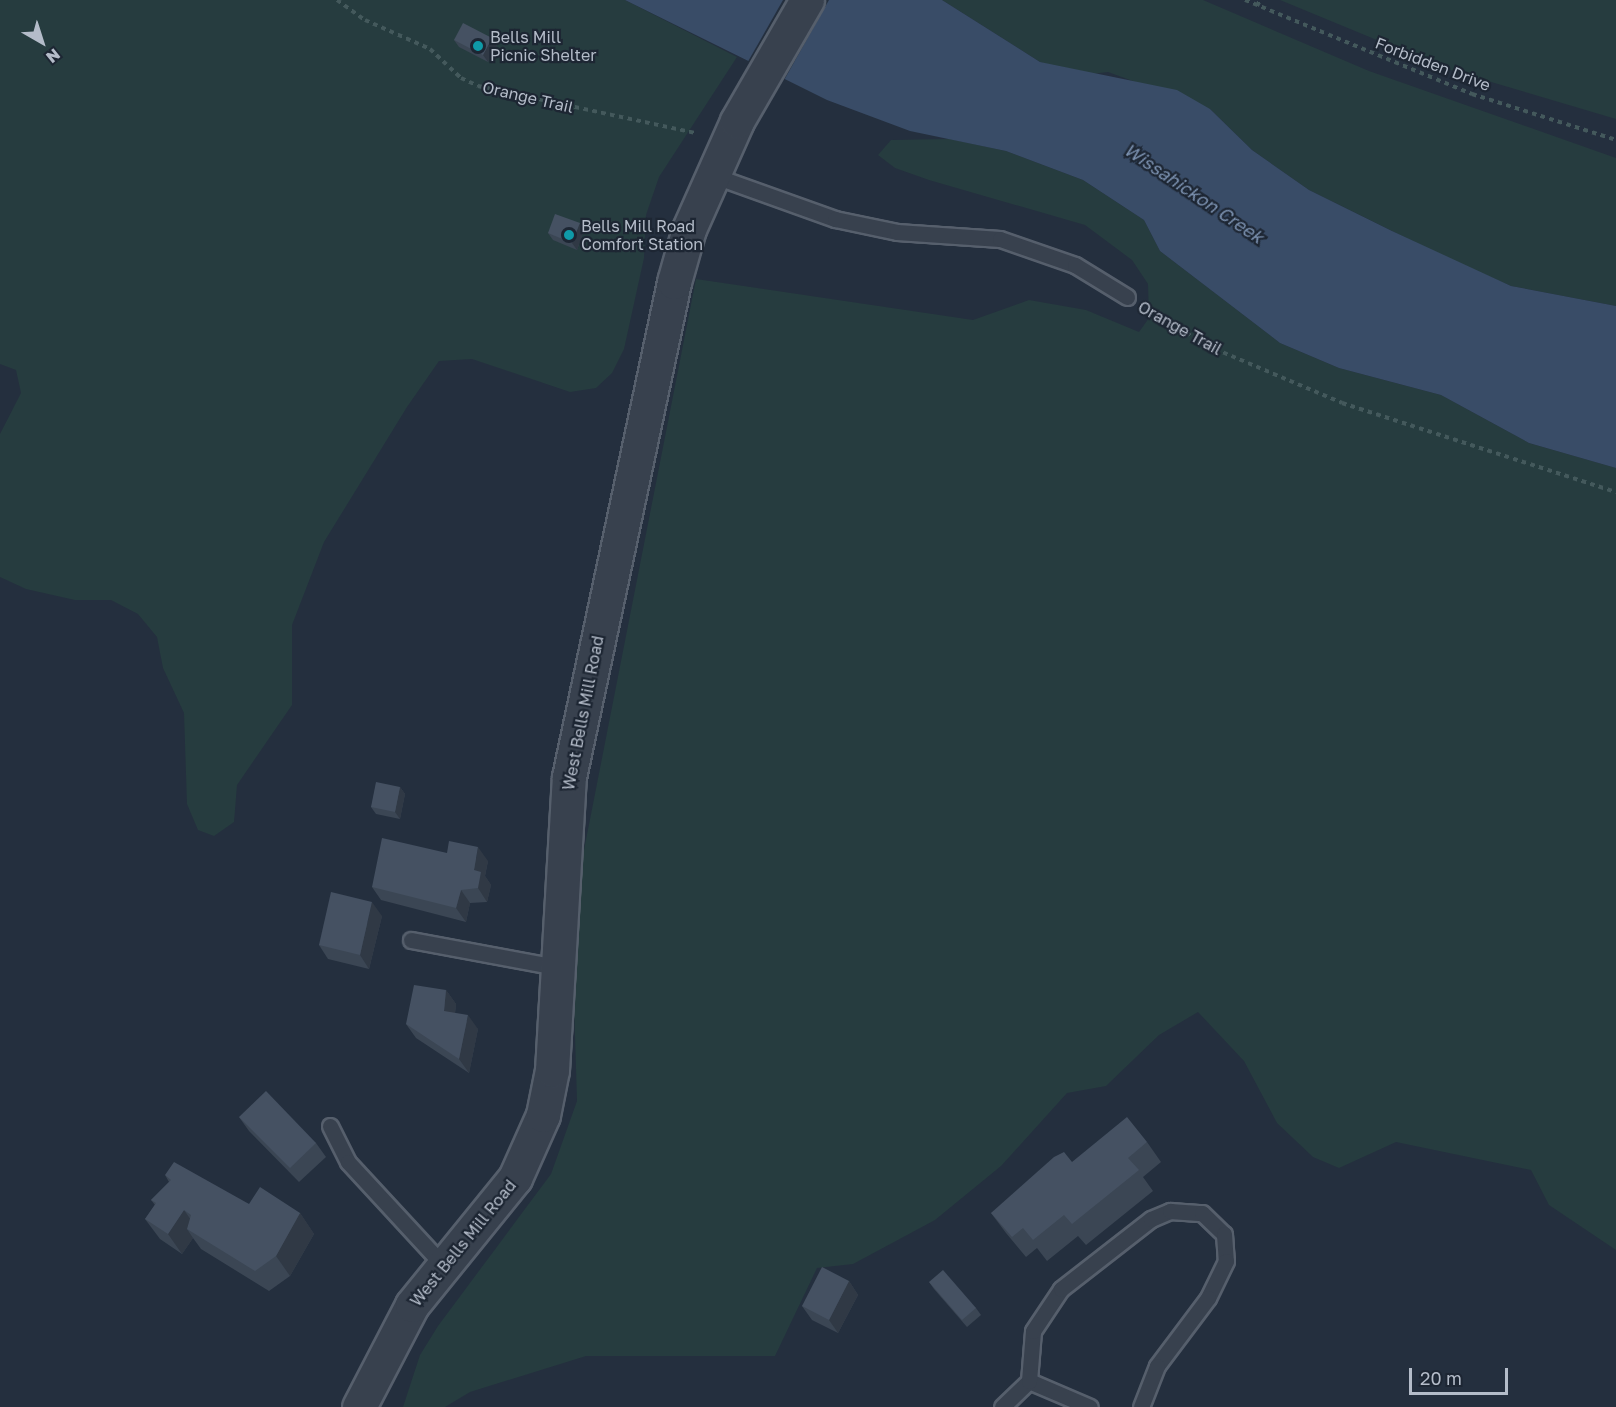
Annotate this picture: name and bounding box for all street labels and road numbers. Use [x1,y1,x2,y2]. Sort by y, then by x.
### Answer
street label: Forbidden Drive [1373,33,1493,95]
street label: Orange Trail [481,77,575,117]
street label: Orange Trail [1135,297,1225,359]
street label: West Bells Mill Road [559,634,607,792]
street label: West Bells Mill Road [406,1176,520,1310]

